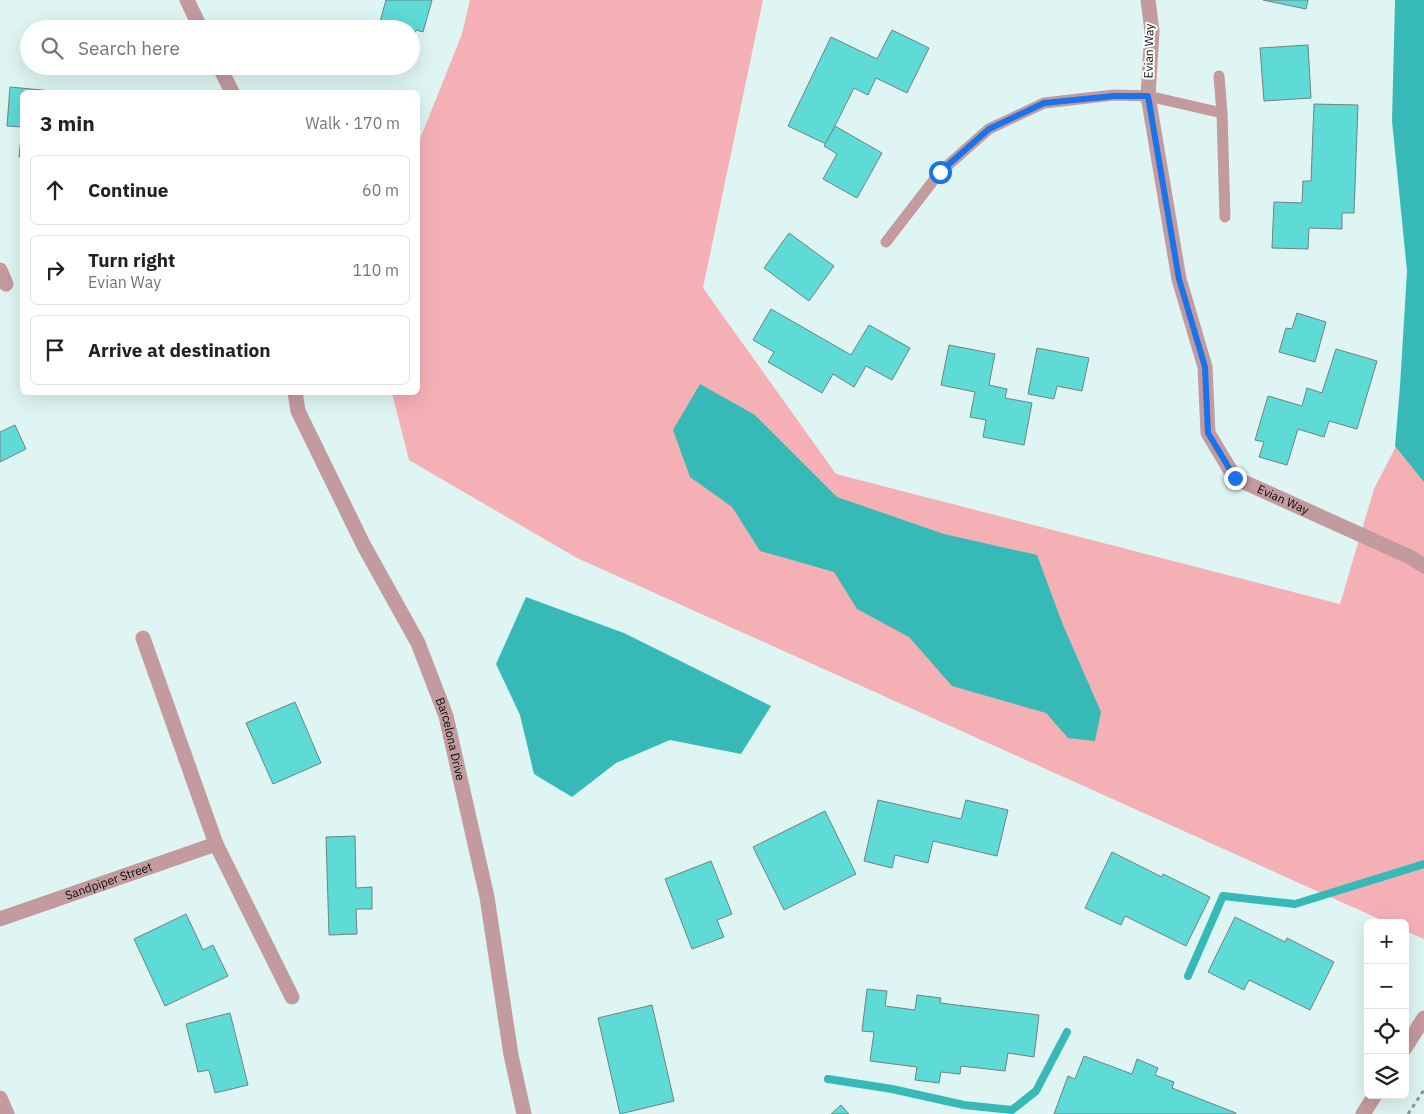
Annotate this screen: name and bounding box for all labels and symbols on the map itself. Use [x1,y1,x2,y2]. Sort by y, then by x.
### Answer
street label: Evian Way [1141,23,1156,79]
route start [929,161,952,184]
route end [1224,467,1247,490]
street label: Evian Way [1255,481,1311,517]
street label: Barcelona Drive [433,695,468,782]
street label: Sandpiper Street [63,859,154,903]

